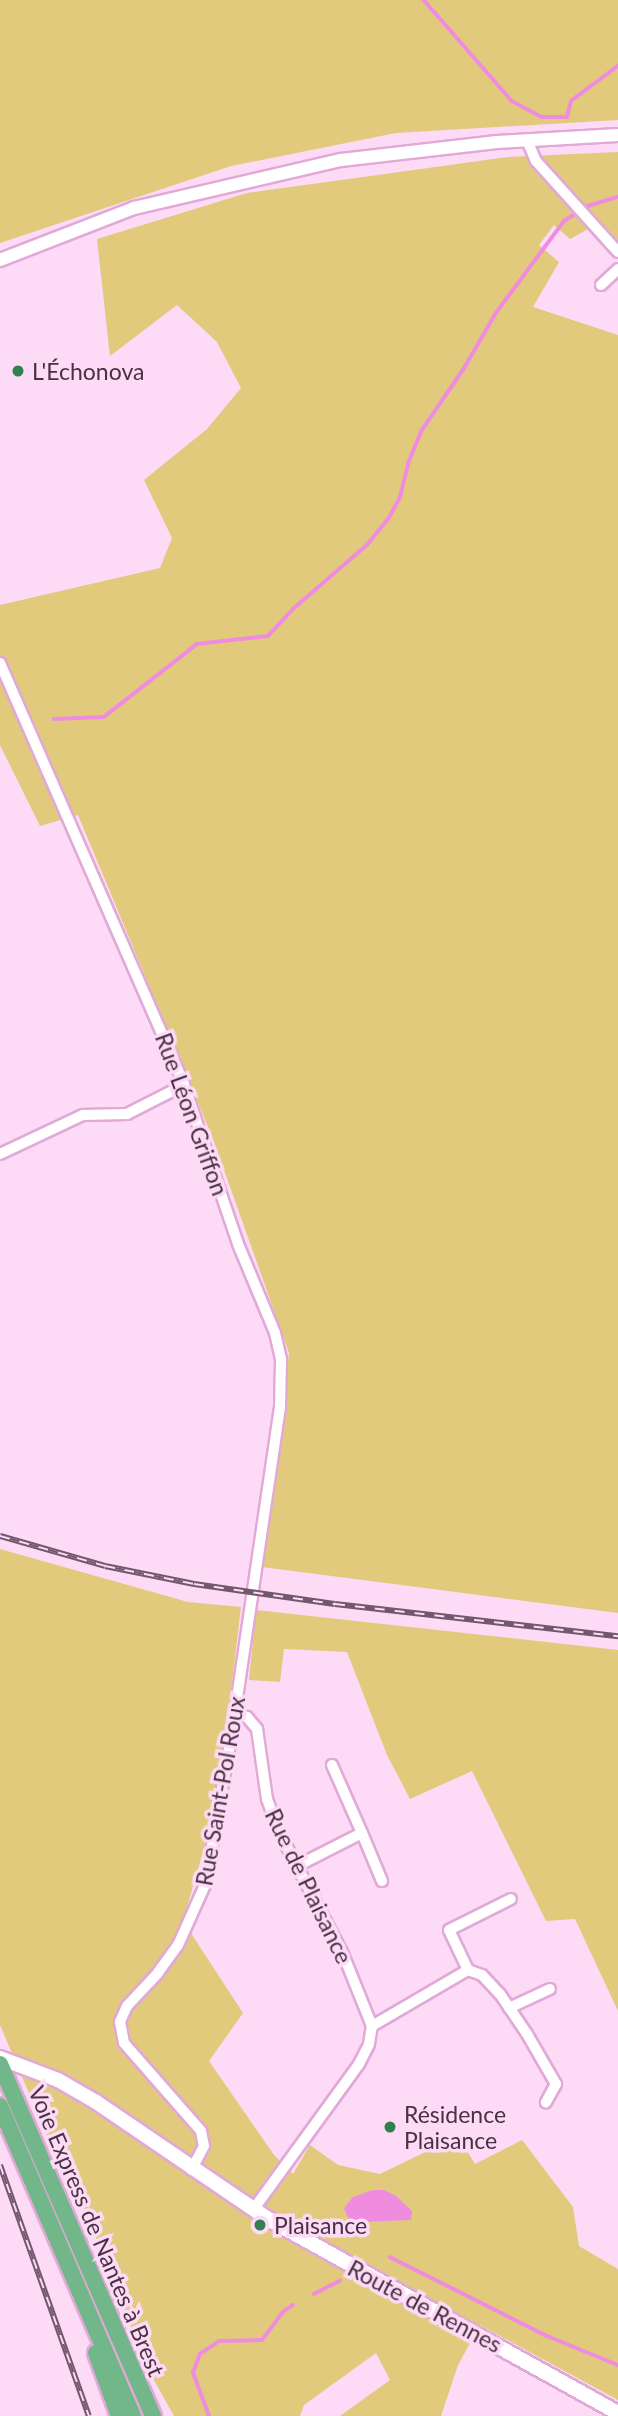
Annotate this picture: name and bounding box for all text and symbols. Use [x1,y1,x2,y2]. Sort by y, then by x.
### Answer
place label: L'Échonova [32,357,144,385]
marker: L'Échonova [10,363,26,379]
street label: Rue Léon Griffon [150,1029,234,1199]
street label: Rue Saint-Pol Roux [190,1694,250,1888]
street label: Rue de Plaisance [260,1804,358,1968]
street label: Voie Express de Nantes à Brest [23,2082,171,2380]
place label: Résidence Plaisance [404,2100,506,2154]
marker: Résidence Plaisance [382,2119,398,2135]
place label: Plaisance [274,2211,367,2239]
marker: Plaisance [252,2217,268,2233]
street label: Route de Rennes [343,2254,507,2358]

